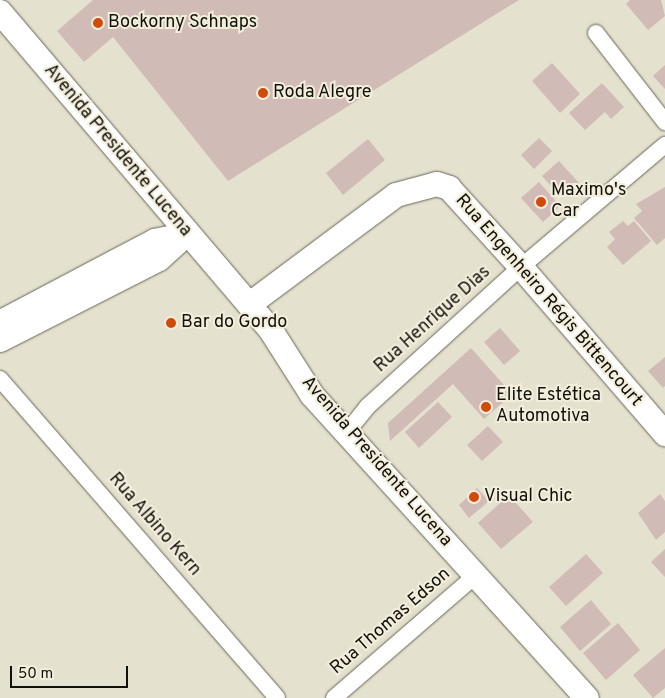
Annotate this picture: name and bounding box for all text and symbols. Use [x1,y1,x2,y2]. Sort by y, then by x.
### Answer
place label: Bockorny Schnaps [108,12,257,34]
marker: Bockorny Schnaps [92,17,104,29]
street label: Avenida Presidente Lucena [39,60,195,242]
place label: Roda Alegre [273,82,372,104]
marker: Roda Alegre [257,87,269,99]
place label: Maximo's Car [551,181,626,223]
street label: Rua Engenheiro Régis Bittencourt [450,190,646,412]
marker: Maximo's Car [535,196,547,208]
street label: Rua Henrique Dias [370,262,496,378]
place label: Bar do Gordo [181,312,287,334]
marker: Bar do Gordo [165,317,177,329]
street label: Avenida Presidente Lucena [296,372,456,552]
place label: Elite Estética Automotiva [496,386,601,428]
marker: Elite Estética Automotiva [480,401,492,413]
street label: Rua Albino Kern [103,469,205,581]
place label: Visual Chic [484,486,573,508]
marker: Visual Chic [468,491,480,503]
street label: Rua Thomas Edson [326,564,456,680]
scale bar [12,656,130,688]
text: 50 m [18,665,53,684]

